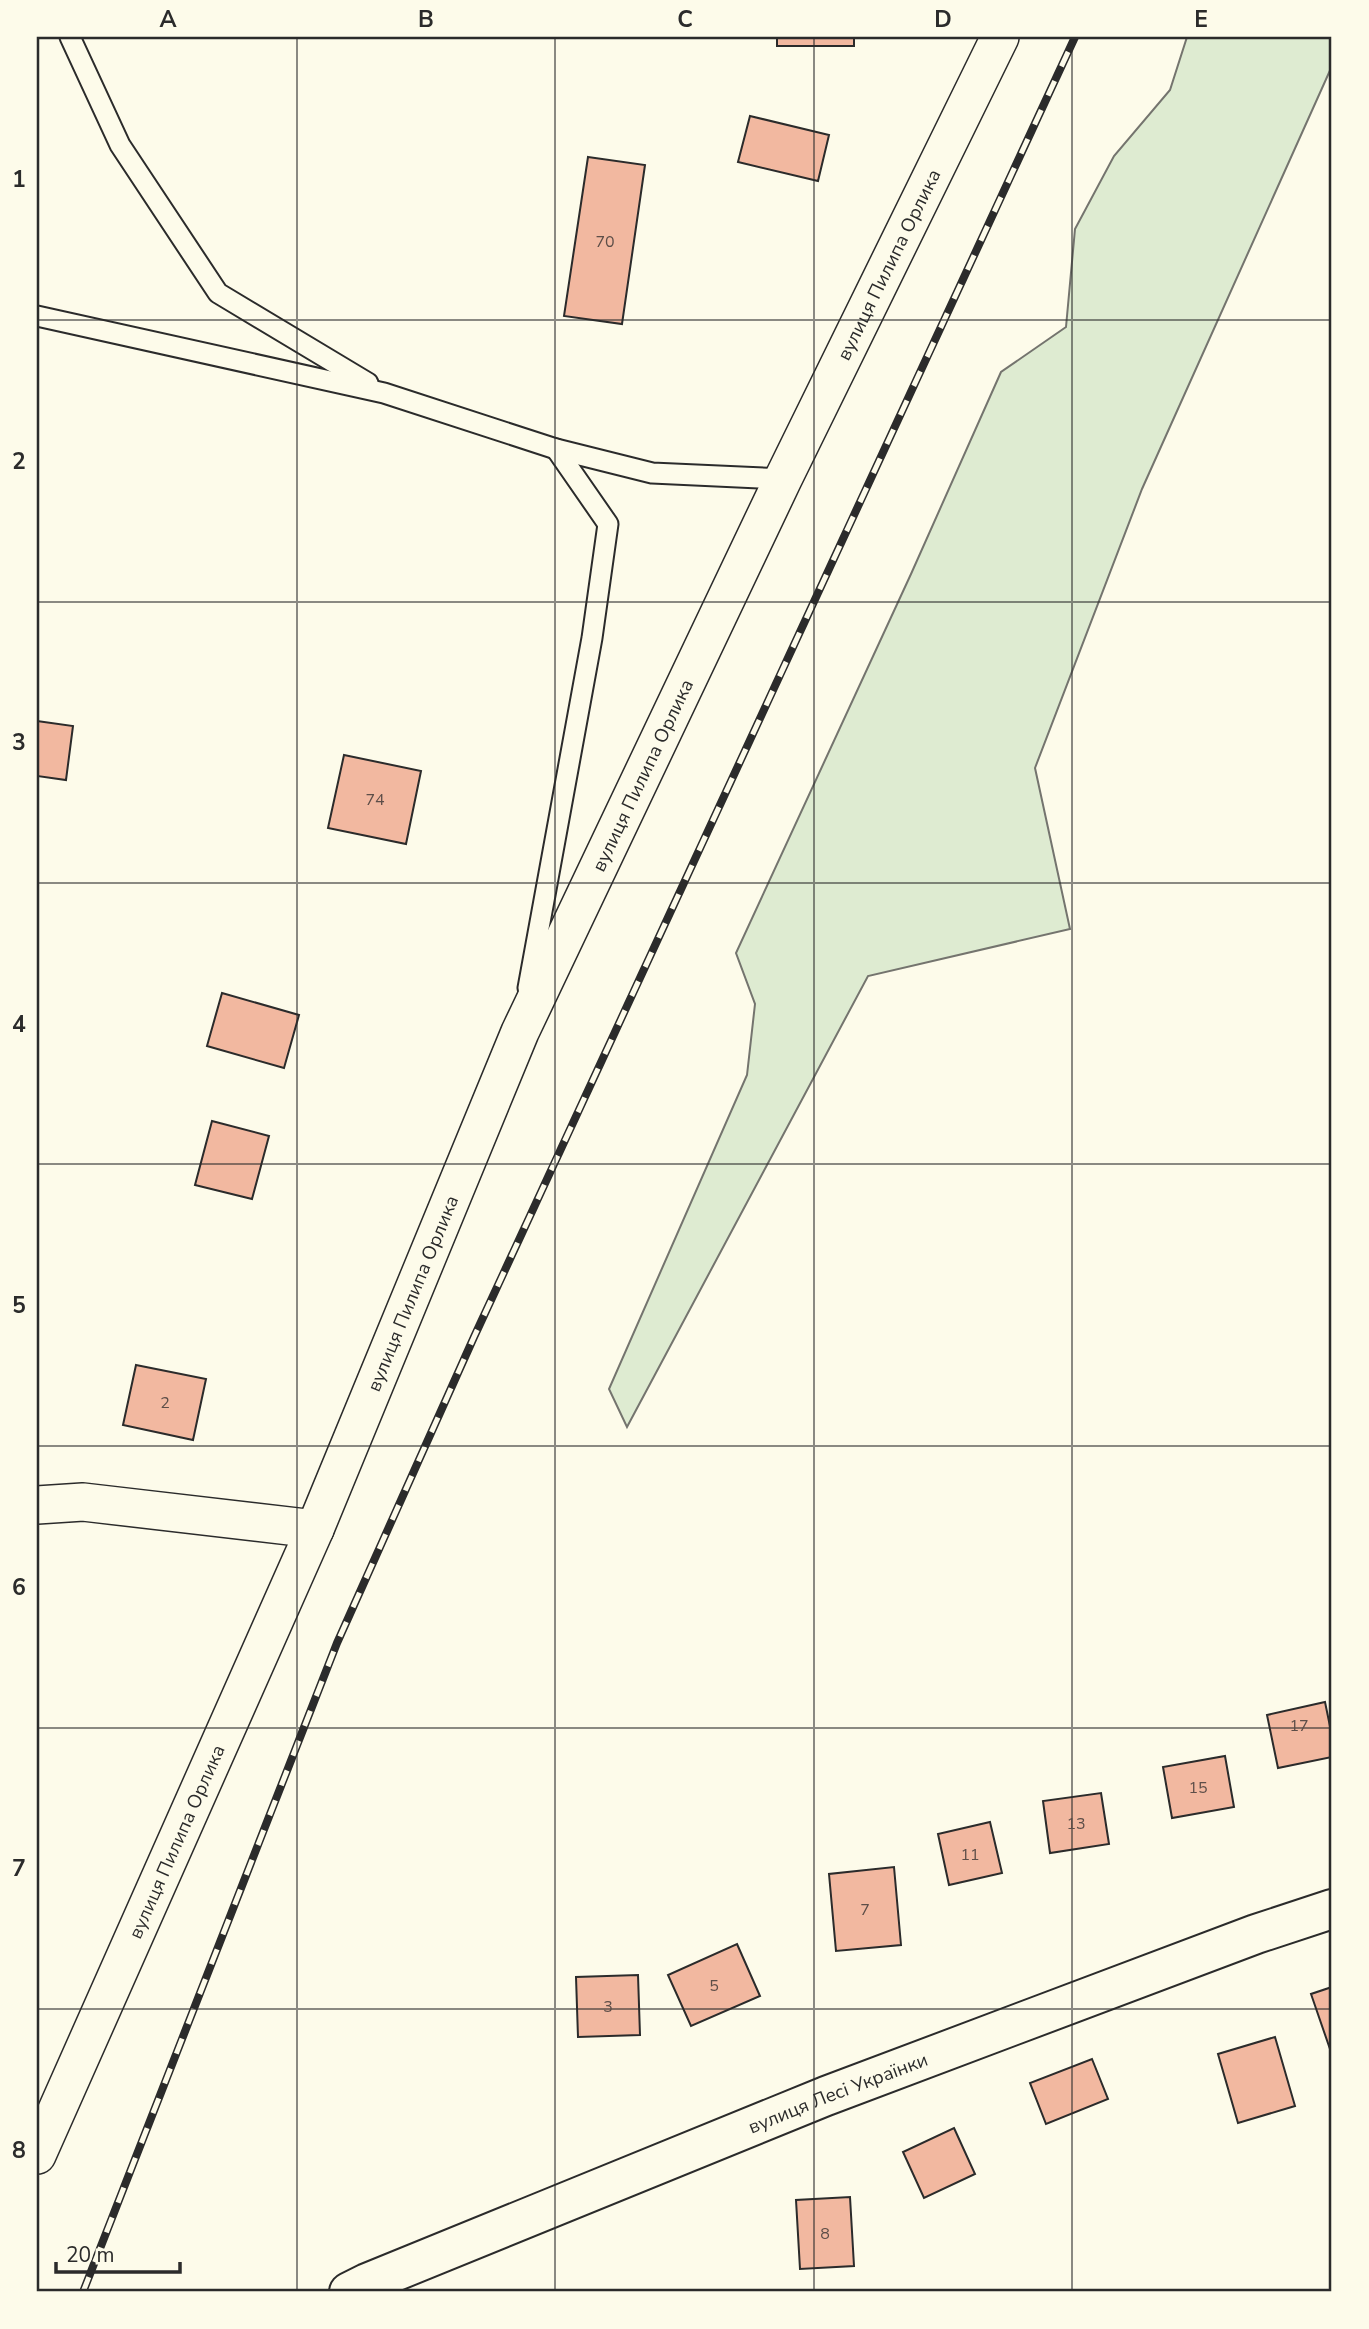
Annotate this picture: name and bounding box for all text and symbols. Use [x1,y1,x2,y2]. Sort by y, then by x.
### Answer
text: A [159,4,177,35]
text: B [418,4,434,35]
text: C [677,4,693,35]
text: D [934,4,952,35]
text: E [1194,4,1208,35]
text: 1 [12,164,26,195]
street label: вулиця Пилипа Орлика [831,165,947,365]
house number: 70 [595,231,615,253]
text: 2 [12,446,26,477]
street label: вулиця Пилипа Орлика [586,675,700,876]
text: 3 [12,727,26,758]
house number: 74 [365,789,385,811]
text: 4 [12,1009,26,1040]
street label: вулиця Пилипа Орлика [361,1192,465,1396]
text: 5 [12,1290,26,1321]
house number: 2 [160,1392,170,1414]
text: 6 [12,1572,26,1603]
house number: 17 [1289,1715,1309,1737]
street label: вулиця Пилипа Орлика [123,1741,232,1943]
house number: 15 [1188,1777,1208,1799]
house number: 13 [1066,1813,1086,1835]
house number: 11 [960,1844,980,1866]
text: 7 [12,1853,26,1884]
house number: 7 [860,1899,870,1921]
house number: 5 [709,1975,719,1997]
house number: 3 [603,1996,613,2018]
street label: вулиця Лесі Українки [744,2047,932,2140]
text: 8 [12,2135,26,2166]
house number: 8 [820,2223,830,2245]
scale bar [56,2231,180,2275]
text: 20 m [66,2241,115,2269]

